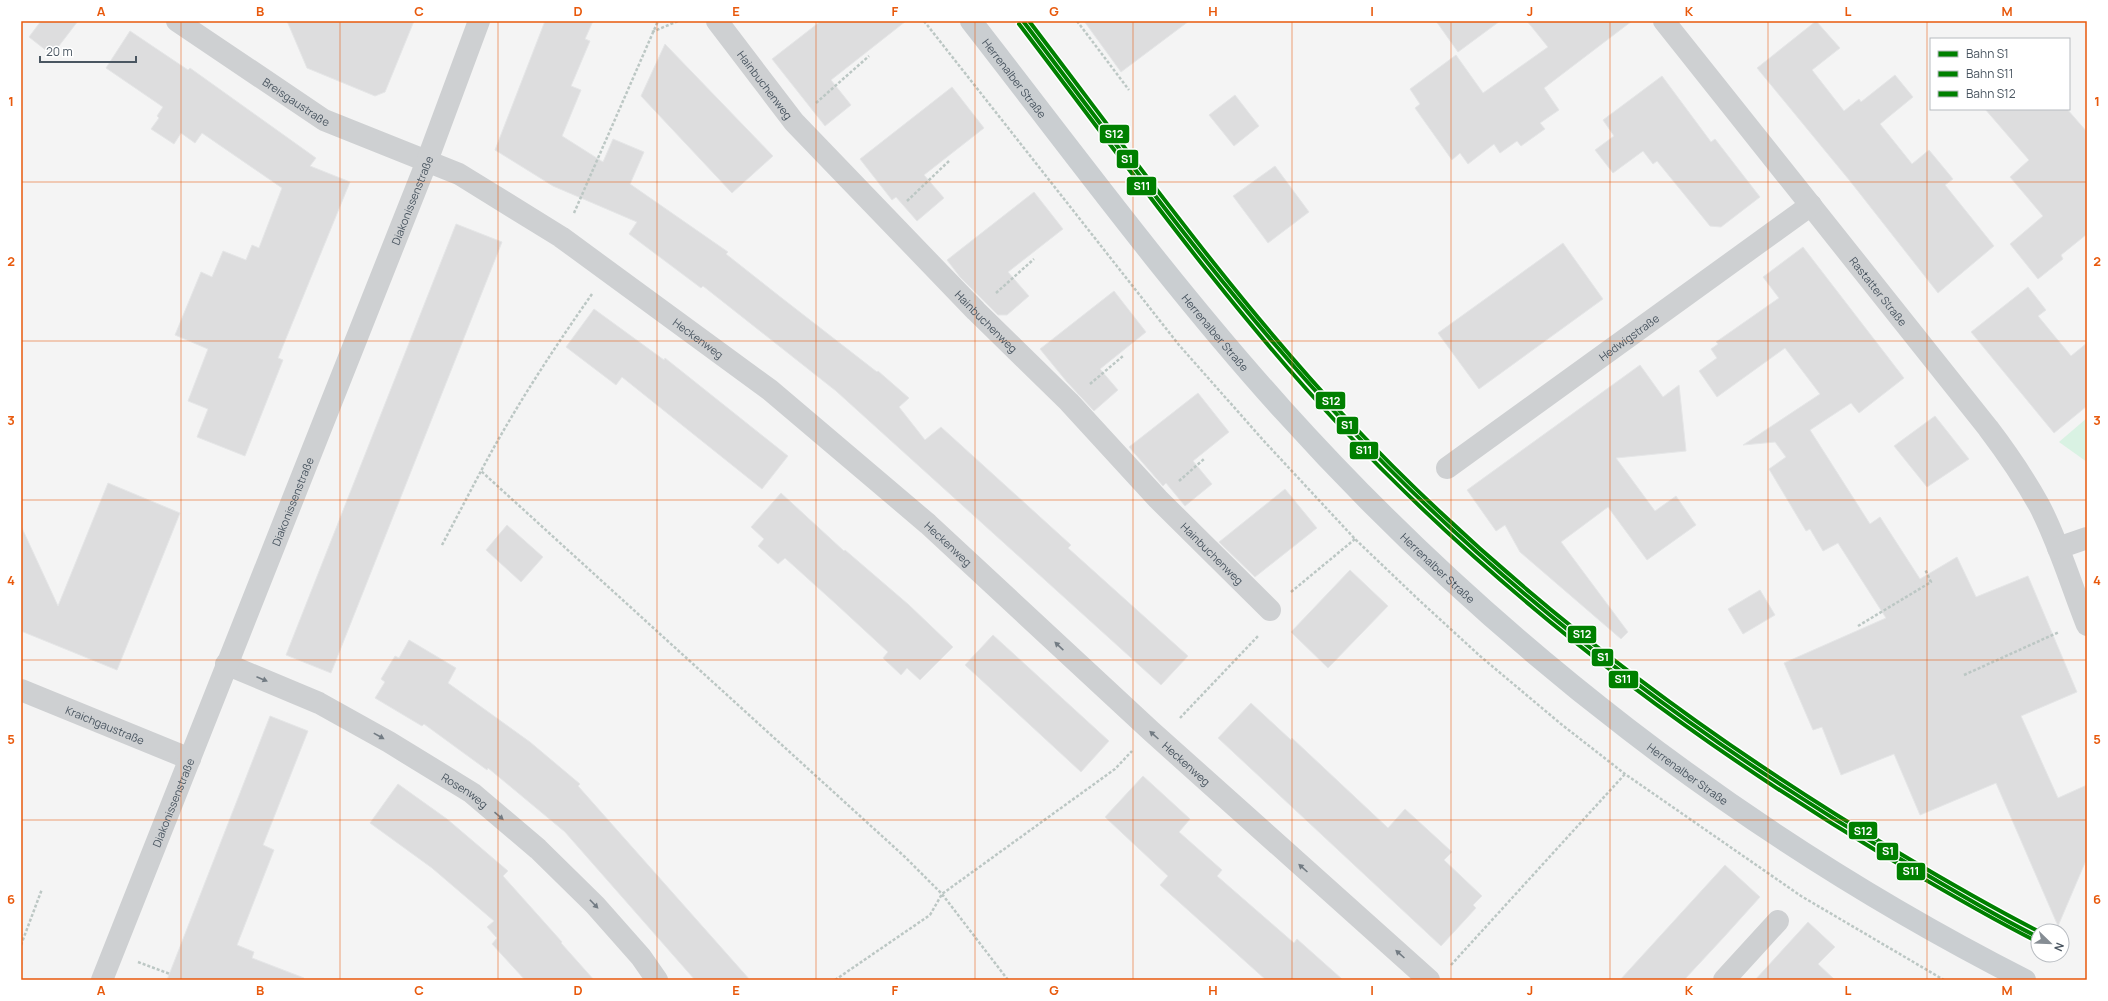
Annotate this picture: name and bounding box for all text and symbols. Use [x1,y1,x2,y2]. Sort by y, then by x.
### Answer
text: A [97,2,106,20]
text: B [256,2,264,20]
text: C [414,2,424,20]
text: D [573,2,583,20]
text: E [732,2,740,20]
text: F [892,2,899,20]
text: G [1049,2,1059,20]
text: H [1208,2,1218,20]
text: I [1370,2,1374,20]
text: J [1527,2,1533,20]
text: K [1685,2,1694,20]
text: L [1845,2,1852,20]
text: M [2001,2,2013,20]
street label: Herrenalber Straße [980,35,1051,121]
scale bar [40,38,136,64]
legend [1930,38,2070,110]
text: 20 m [46,43,73,60]
text: Bahn S1 [1966,45,2009,62]
street label: Hainbuchenweg [735,47,796,122]
text: Bahn S11 [1966,65,2013,82]
street label: Breisgaustraße [260,74,333,129]
text: Bahn S12 [1966,85,2016,102]
text: 1 [8,92,14,110]
text: 1 [2094,92,2100,110]
line badge: S12 [1099,124,1130,144]
text: S12 [1105,126,1123,141]
line badge: S1 [1116,149,1139,169]
text: S1 [1121,151,1133,166]
street label: Diakonissenstraße [387,153,436,247]
line badge: S11 [1126,176,1157,196]
text: S11 [1134,178,1150,193]
text: 2 [7,252,15,270]
text: 2 [2093,252,2101,270]
street label: Rastatter Straße [1847,253,1911,329]
street label: Hainbuchenweg [952,287,1021,355]
street label: Herrenalber Straße [1179,290,1253,374]
street label: Hedwigstraße [1595,310,1662,364]
street label: Heckenweg [670,314,727,361]
line badge: S12 [1315,391,1346,410]
text: S12 [1322,393,1340,408]
text: 3 [7,411,15,429]
text: 3 [2093,411,2101,429]
line badge: S1 [1336,416,1359,435]
text: S1 [1341,417,1353,432]
line badge: S11 [1349,441,1379,460]
text: S11 [1356,442,1372,457]
street label: Diakonissenstraße [268,454,317,548]
street label: Heckenweg [922,518,976,569]
street label: Hainbuchenweg [1178,519,1247,587]
street label: Herrenalber Straße [1398,529,1479,606]
text: 4 [7,571,15,589]
text: 4 [2093,571,2101,589]
line badge: S12 [1567,625,1597,644]
text: S12 [1573,626,1591,641]
one-way arrow [1054,641,1064,651]
line badge: S1 [1591,648,1614,667]
text: S1 [1597,649,1609,664]
line badge: S11 [1608,670,1639,689]
text: S11 [1615,671,1631,686]
one-way arrow [257,677,269,683]
street label: Kraichgaustraße [64,702,147,747]
text: 5 [7,730,15,748]
one-way arrow [1149,730,1159,739]
text: 5 [2093,730,2101,748]
one-way arrow [373,733,385,739]
street label: Heckenweg [1160,738,1214,788]
street label: Herrenalber Straße [1645,739,1732,808]
street label: Diakonissenstraße [148,755,197,849]
street label: Rosenweg [439,769,491,811]
one-way arrow [493,811,504,820]
line badge: S12 [1848,821,1878,840]
text: S12 [1854,823,1872,838]
line badge: S1 [1876,842,1899,861]
text: S1 [1882,843,1894,858]
line badge: S11 [1896,862,1926,881]
one-way arrow [1298,863,1309,872]
text: S11 [1903,863,1919,878]
text: 6 [7,890,15,908]
text: 6 [2093,890,2101,908]
one-way arrow [589,899,599,909]
north arrow [2030,923,2070,963]
text: N [2051,941,2068,954]
one-way arrow [1396,950,1405,959]
text: A [97,981,106,999]
text: B [256,981,264,999]
text: C [414,981,424,999]
text: D [573,981,583,999]
text: E [732,981,740,999]
text: F [892,981,899,999]
text: G [1049,981,1059,999]
text: H [1208,981,1218,999]
text: I [1370,981,1374,999]
text: J [1527,981,1533,999]
text: K [1685,981,1694,999]
text: L [1845,981,1852,999]
text: M [2001,981,2013,999]

